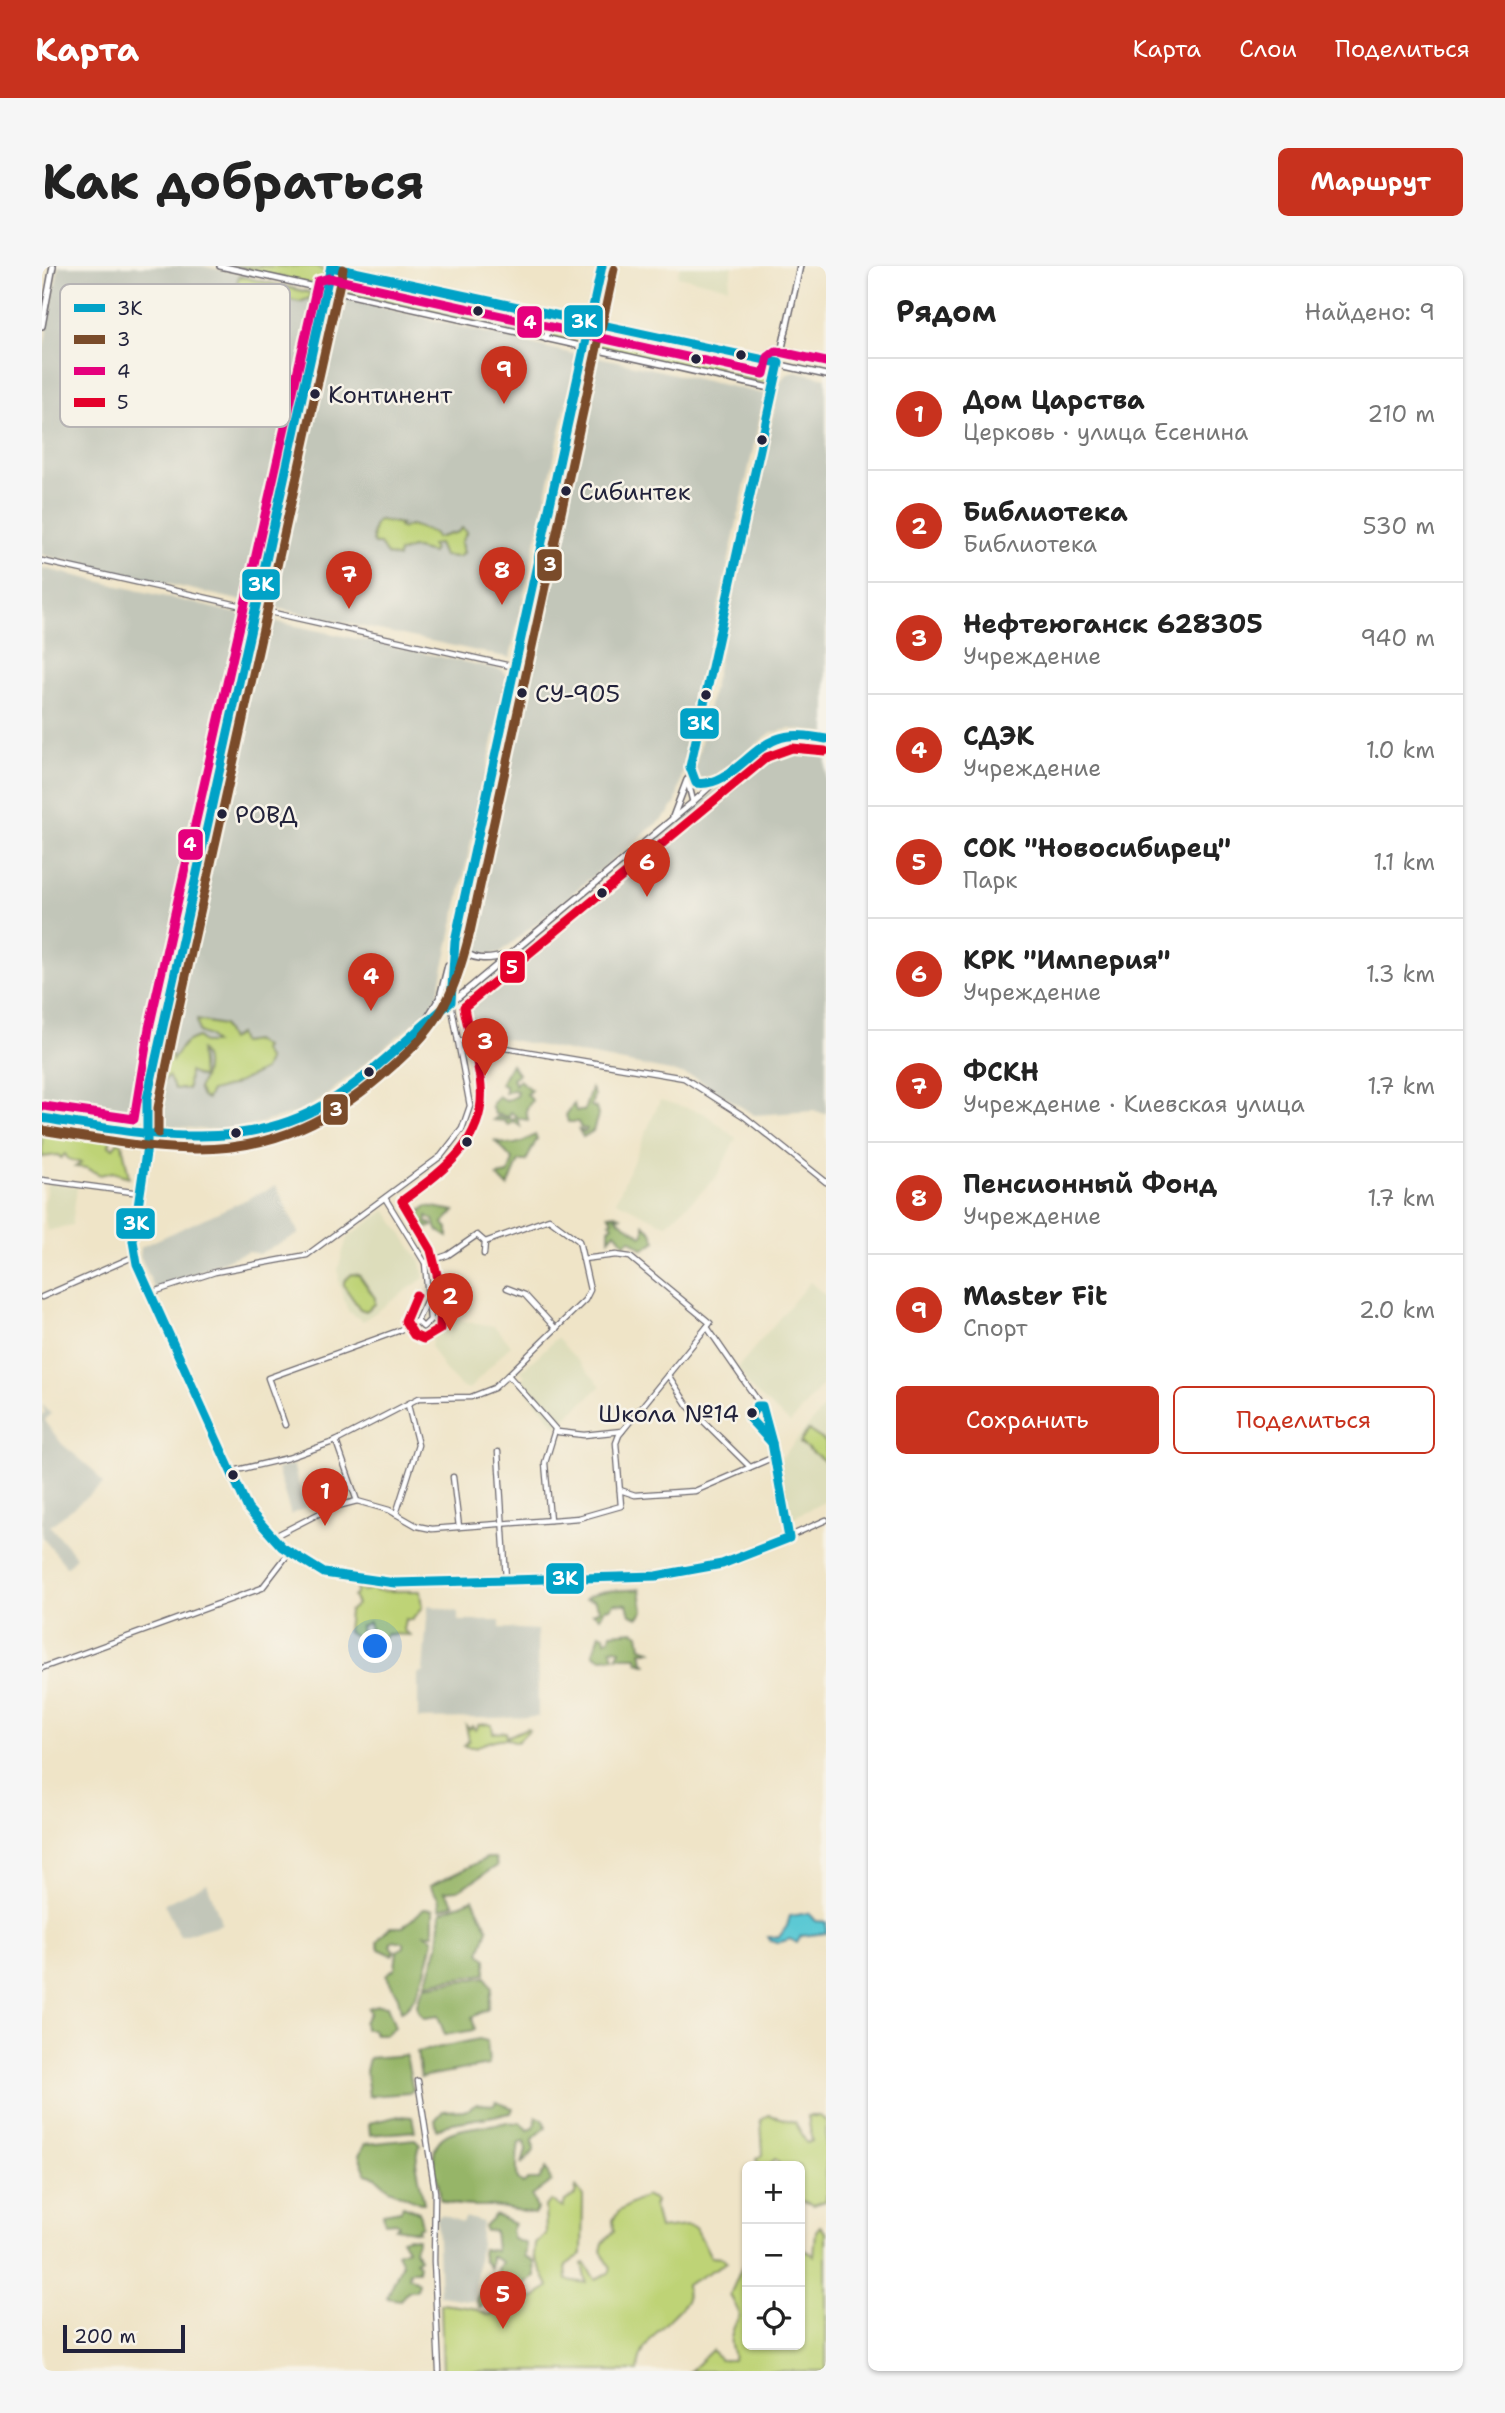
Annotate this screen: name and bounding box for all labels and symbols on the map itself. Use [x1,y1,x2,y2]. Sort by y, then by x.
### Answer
legend [60,284,290,427]
text: 3К [117,296,143,321]
unlabelled marker [471,304,485,318]
line badge: 3К [563,304,604,338]
line badge: 4 [516,305,543,339]
text: 3К [571,309,597,334]
text: 4 [523,310,537,335]
text: 3 [117,327,130,352]
pin: 9 [481,346,527,404]
unlabelled marker [734,348,748,362]
unlabelled marker [689,352,703,366]
text: 4 [117,359,130,384]
place label: Континент [328,379,453,411]
marker: Континент [308,387,322,401]
text: 5 [117,390,129,415]
unlabelled marker [755,433,769,447]
place label: Сибинтек [579,476,691,508]
marker: Сибинтек [559,484,573,498]
pin: 8 [479,547,525,605]
line badge: 3 [536,548,563,582]
pin: 7 [326,551,372,609]
text: 3 [543,552,557,577]
line badge: 3К [241,568,281,601]
text: 3К [248,572,274,597]
place label: СУ-905 [535,678,620,710]
marker: СУ-905 [515,686,529,700]
unlabelled marker [699,688,713,702]
line badge: 3К [679,707,720,740]
text: 3К [687,711,713,736]
place label: РОВД [235,799,297,831]
marker: РОВД [215,807,229,821]
line badge: 4 [177,828,204,861]
text: 4 [183,832,197,857]
pin: 6 [624,839,670,897]
unlabelled marker [595,886,609,900]
line badge: 5 [499,950,526,984]
pin: 4 [348,953,394,1011]
text: 5 [506,955,518,980]
pin: 3 [462,1018,508,1076]
unlabelled marker [362,1065,376,1079]
line badge: 3 [322,1093,349,1126]
text: 3 [329,1097,343,1122]
unlabelled marker [229,1126,243,1140]
unlabelled marker [460,1135,474,1149]
line badge: 3К [115,1207,156,1240]
text: 3К [123,1211,149,1236]
pin: 2 [427,1273,473,1331]
place label: Школа №14 [598,1398,739,1430]
marker: Школа №14 [745,1406,759,1420]
unlabelled marker [226,1468,240,1482]
pin: 1 [302,1468,348,1526]
line badge: 3К [545,1562,585,1595]
text: 3К [552,1566,578,1591]
your location [358,1629,392,1663]
pin: 5 [480,2271,526,2329]
scale bar [63,2322,186,2354]

